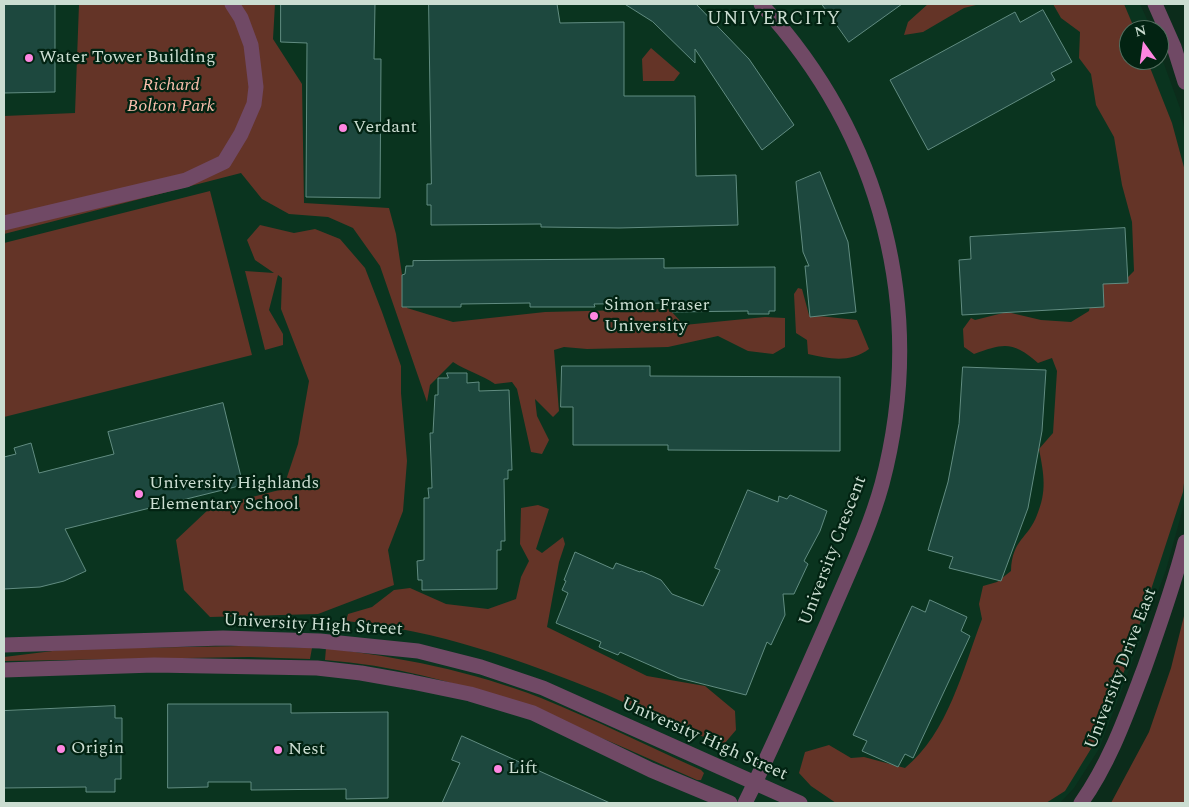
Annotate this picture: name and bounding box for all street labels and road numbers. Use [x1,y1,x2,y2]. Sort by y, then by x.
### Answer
street label: University Crescent [796,473,872,629]
street label: University Drive East [1081,585,1163,753]
street label: University High Street [223,611,403,641]
street label: University High Street [618,694,790,786]

